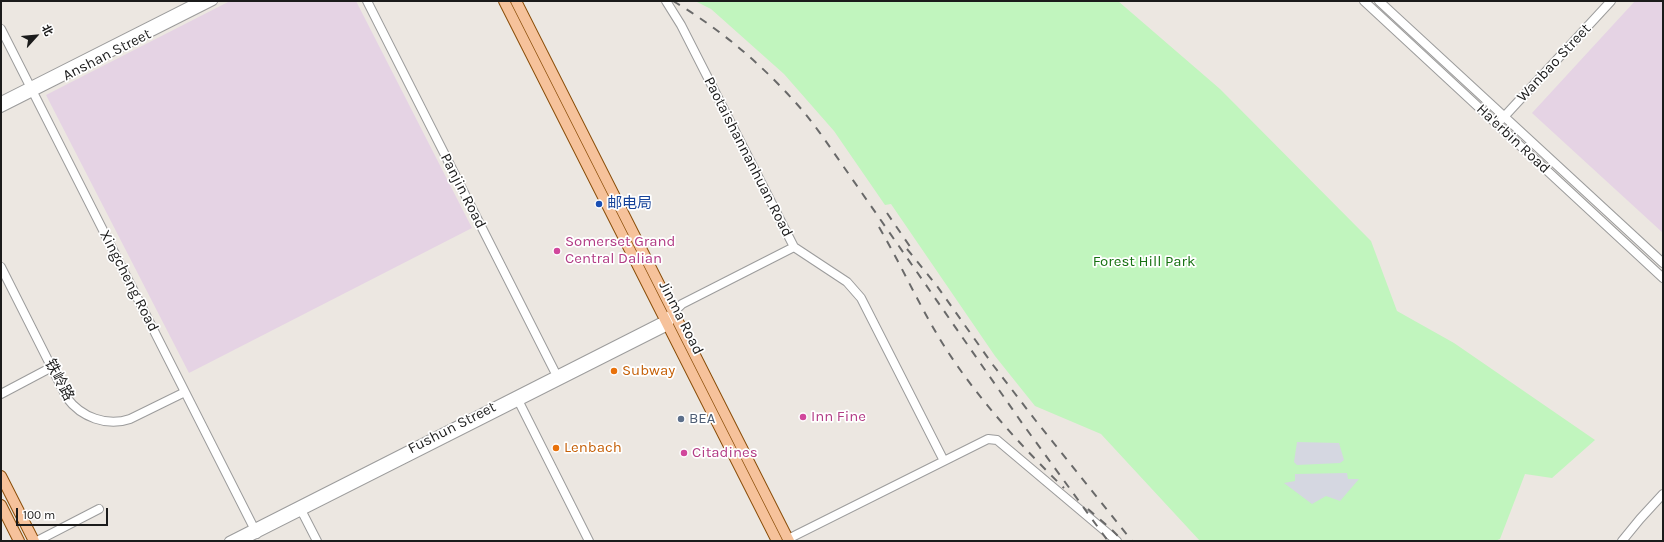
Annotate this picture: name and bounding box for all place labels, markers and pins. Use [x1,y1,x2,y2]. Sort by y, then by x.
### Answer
place label: 邮电局 [607,195,652,213]
marker: 邮电局 [594,199,604,209]
place label: Somerset Grand Central Dalian [565,233,675,268]
marker: Somerset Grand Central Dalian [552,246,562,256]
place label: Subway [622,362,675,380]
marker: Subway [609,366,619,376]
place label: Inn Fine [811,408,866,426]
place label: BEA [689,410,715,428]
marker: Inn Fine [798,412,808,422]
marker: BEA [676,414,686,424]
place label: Lenbach [564,439,622,457]
marker: Lenbach [551,443,561,453]
place label: Citadines [692,444,758,462]
marker: Citadines [679,448,689,458]

